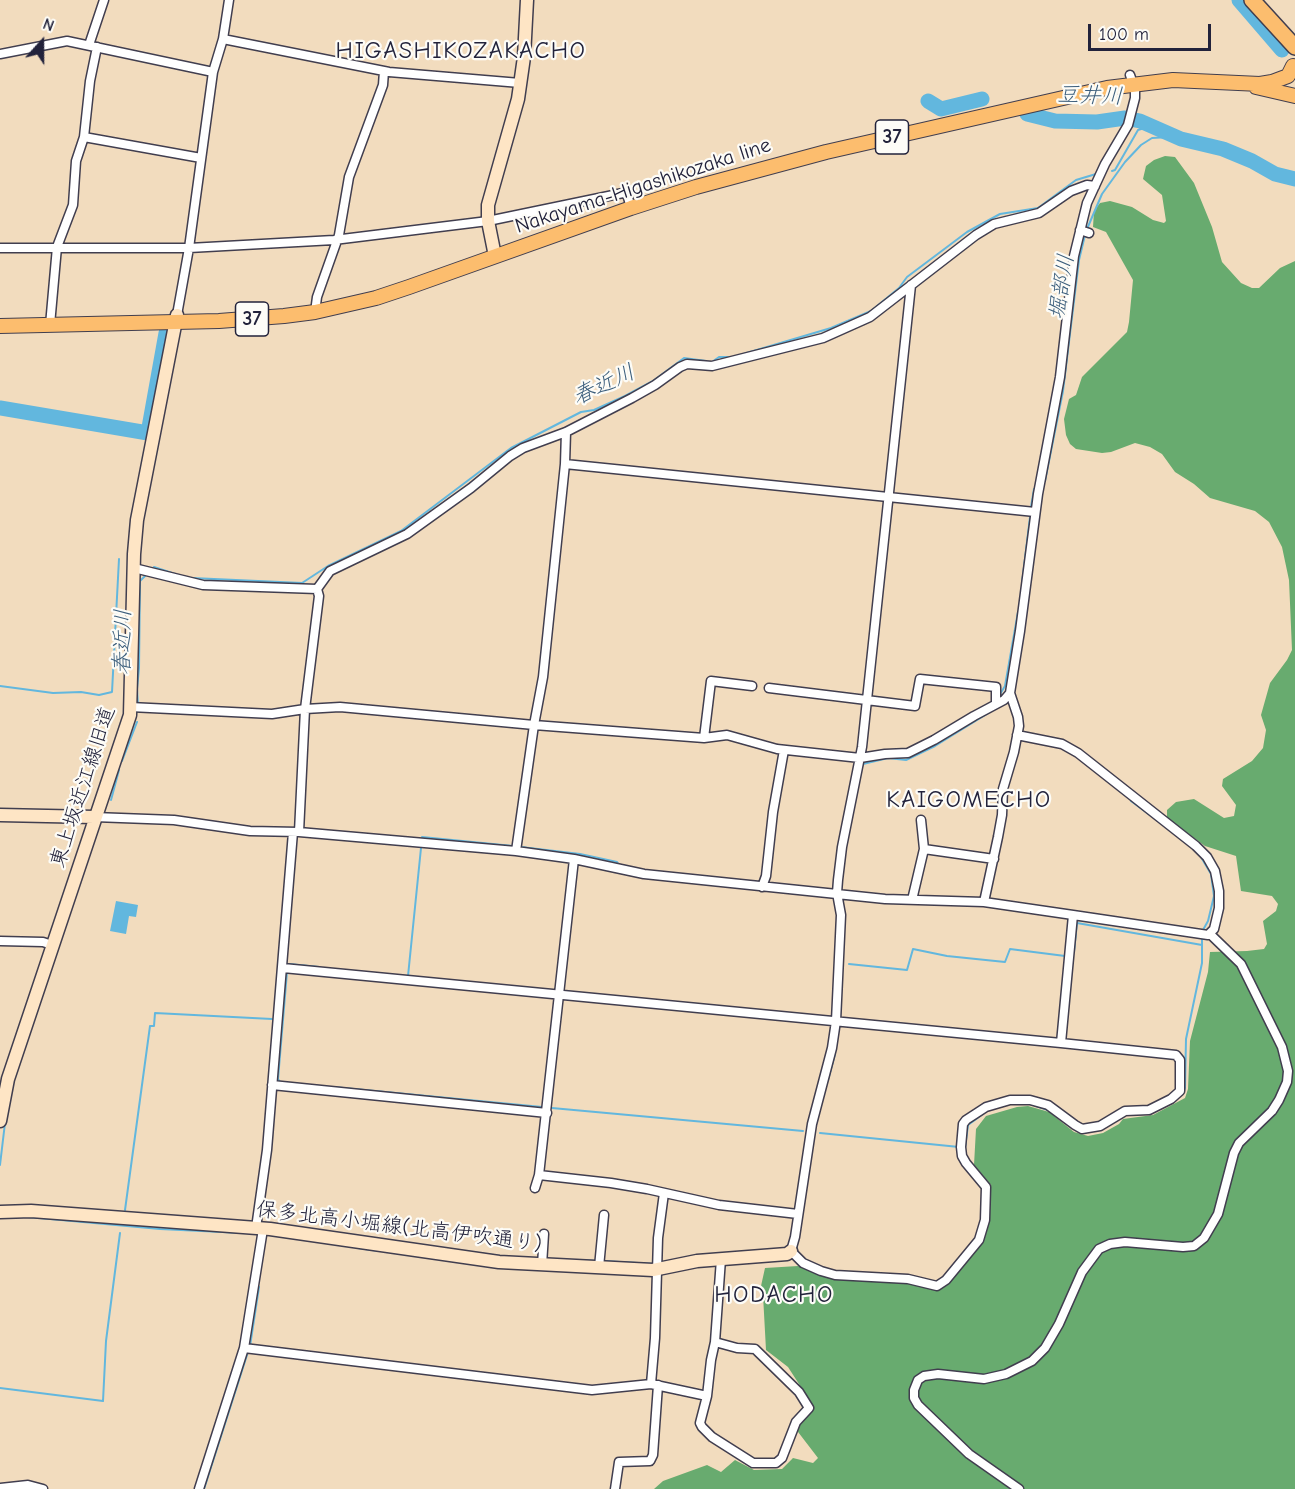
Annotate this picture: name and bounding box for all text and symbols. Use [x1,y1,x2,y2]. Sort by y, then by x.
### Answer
north arrow [12,12,72,72]
scale bar [1091,12,1214,50]
text: N [40,15,57,35]
text: 100 m [1099,24,1149,45]
district label: HIGASHIKOZAKACHO [336,37,586,65]
water label: 豆井川 [1057,82,1123,110]
road number: 37 [876,120,908,154]
street label: Nakayama-Higashikozaka line [512,133,774,239]
water label: 堀部川 [1044,252,1080,322]
road number: 37 [236,302,268,336]
water label: 春近川 [569,359,639,411]
water label: 春近川 [109,609,137,675]
street label: 東上坂近江線旧道 [45,703,121,871]
district label: KAIGOMECHO [886,786,1052,814]
street label: 保多北高小堀線(北高伊吹通り) [255,1197,543,1257]
district label: HODACHO [714,1281,834,1309]

